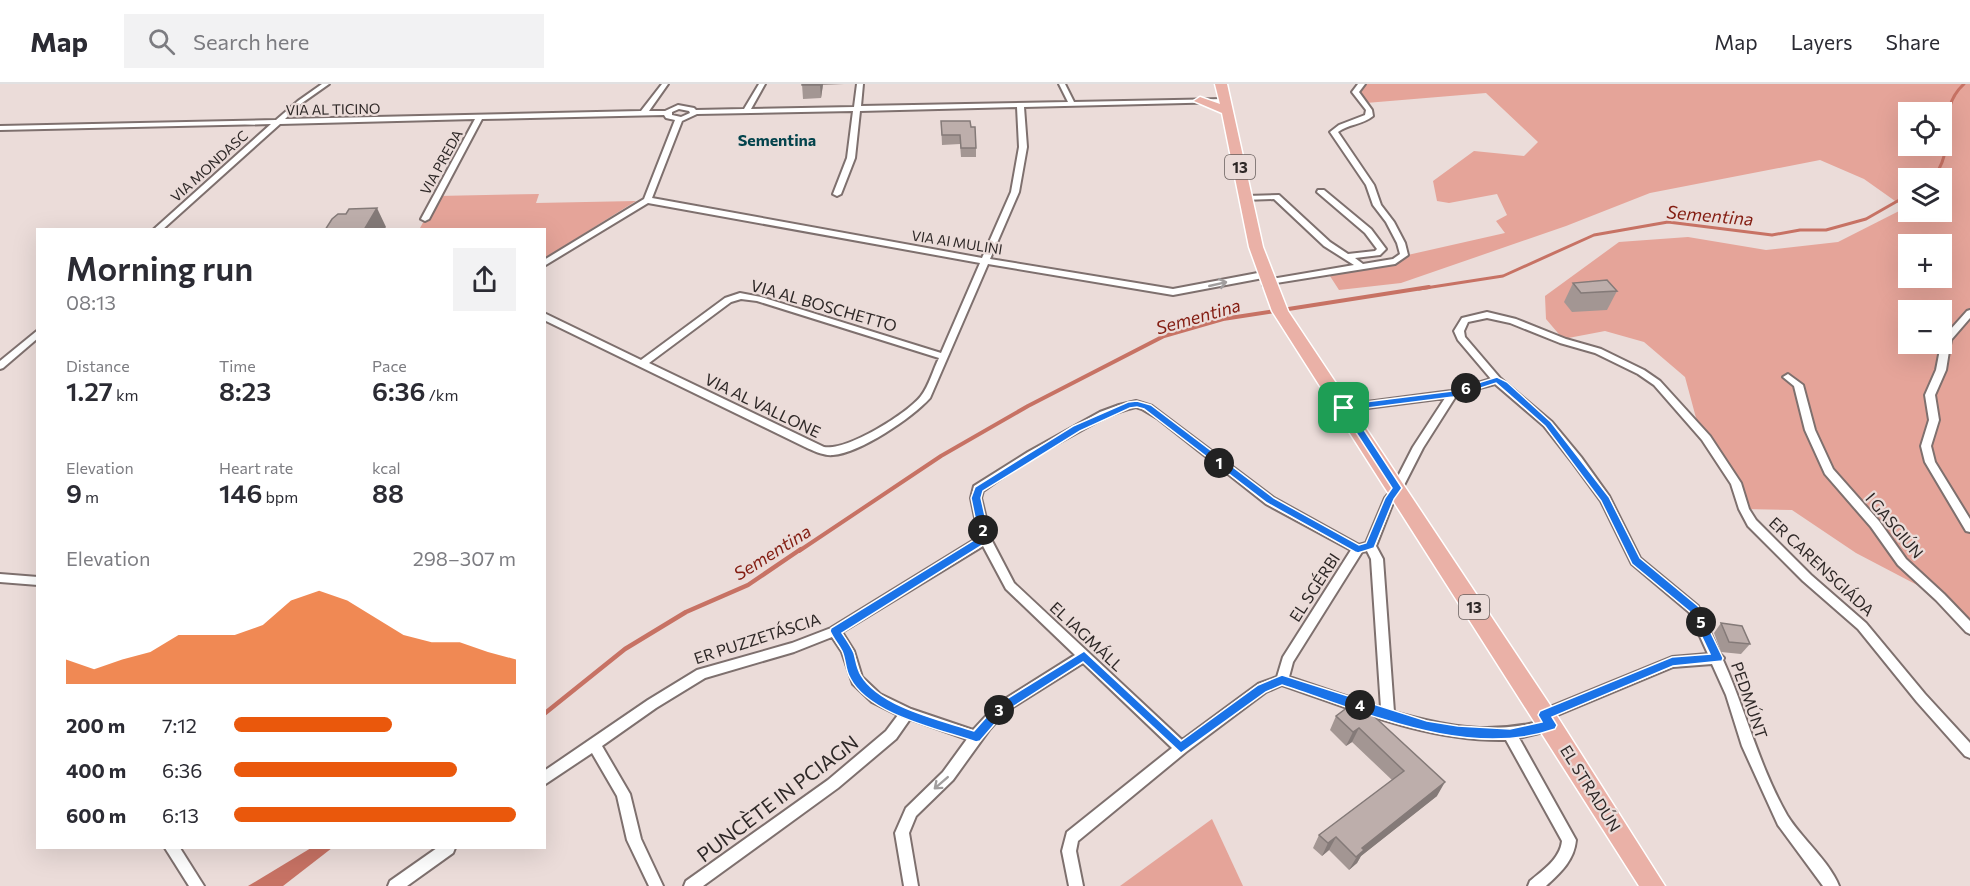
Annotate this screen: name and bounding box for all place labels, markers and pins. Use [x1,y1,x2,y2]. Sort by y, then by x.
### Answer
pin: 6 [1451,373,1481,403]
pin [1318,382,1369,433]
pin: 1 [1204,448,1234,478]
pin: 2 [968,515,998,545]
pin: 5 [1686,607,1716,637]
pin: 4 [1345,690,1375,720]
pin: 3 [984,695,1014,725]

